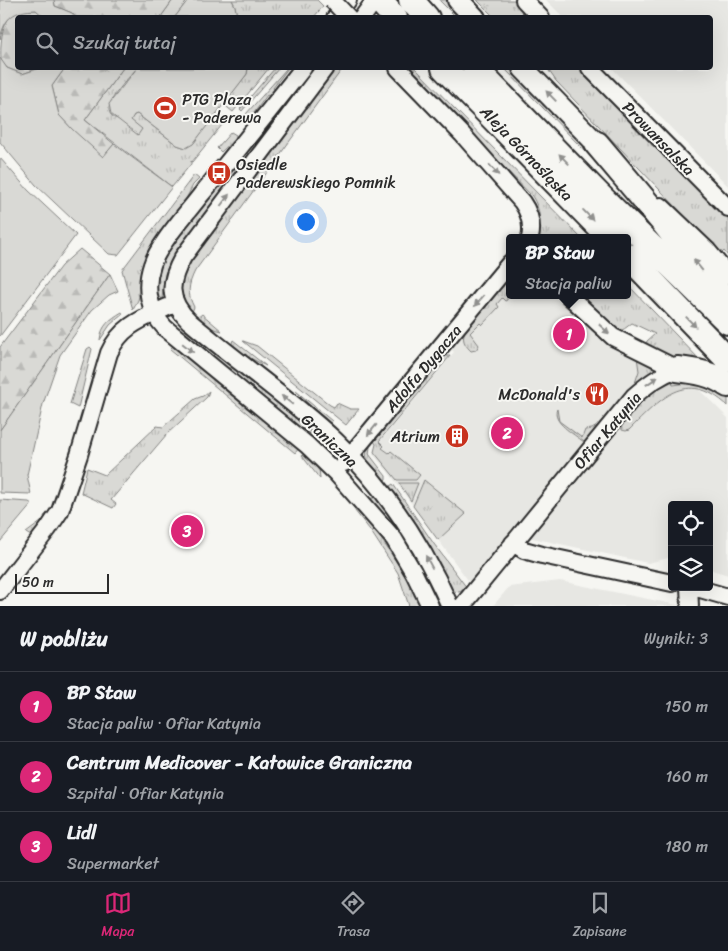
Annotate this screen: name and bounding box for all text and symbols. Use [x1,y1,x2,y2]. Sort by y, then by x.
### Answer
search box [15,15,713,70]
text: Szukaj tutaj [73,26,176,59]
icon: search [33,29,61,57]
place label: PTG Plaza - Paderewa [182,85,261,132]
one-way arrow [545,90,557,102]
street label: Prowansalska [615,94,702,183]
sports icon: PTG Plaza - Paderewa [152,95,178,121]
street label: Aleja Górnośląska [472,98,580,208]
place label: Osiedle Paderewskiego Pomnik [236,150,396,197]
one-way arrow [558,153,570,165]
bus stop icon: Osiedle Paderewskiego Pomnik [206,160,232,186]
one-way arrow [488,164,500,176]
one-way arrow [220,193,230,207]
your location [293,209,319,235]
one-way arrow [582,209,594,221]
popup [506,234,631,299]
text: BP Staw [525,236,594,269]
one-way arrow [692,259,703,272]
text: Stacja paliw [525,269,612,298]
one-way arrow [474,294,485,307]
pin: 1 [553,315,585,353]
one-way arrow [685,316,697,328]
street label: Adolfa Dygacza [377,317,469,420]
one-way arrow [597,323,609,335]
one-way arrow [181,342,194,353]
one-way arrow [645,377,659,386]
place label: McDonald's [498,380,581,409]
restaurant icon: McDonald's [584,381,610,407]
street label: Ofiar Katynia [566,385,649,476]
one-way arrow [281,395,294,406]
street label: Graniczna [294,406,365,475]
pin: 2 [491,414,523,452]
place label: Atrium [390,422,440,451]
building icon: Atrium [444,423,470,449]
one-way arrow [366,424,378,436]
map controls [668,501,713,591]
button: locate [668,501,713,546]
pin: 3 [171,512,203,550]
button: layers [668,546,713,591]
one-way arrow [425,555,433,569]
text: 50 m [22,570,54,595]
scale bar [15,571,109,594]
text: W pobliżu [20,620,108,658]
text: Wyniki: 3 [644,624,708,653]
text: BP Staw [67,676,136,709]
text: 1 [33,692,39,721]
text: 150 m [665,692,708,721]
text: Stacja paliw · Ofiar Katynia [67,709,261,738]
text: Centrum Medicover - Katowice Graniczna [67,746,412,779]
text: 2 [31,762,41,791]
text: 160 m [665,762,708,791]
text: Szpital · Ofiar Katynia [67,779,224,808]
text: Lidl [67,816,96,849]
text: 3 [32,832,40,861]
text: 180 m [665,832,708,861]
text: Supermarket [67,849,159,878]
tab: Mapa [101,889,134,944]
tab: Trasa [337,889,370,944]
tab: Zapisane [572,889,627,944]

